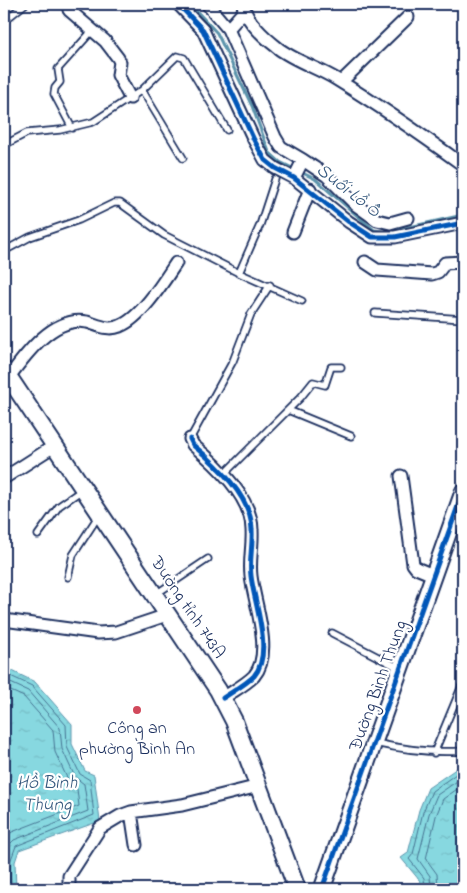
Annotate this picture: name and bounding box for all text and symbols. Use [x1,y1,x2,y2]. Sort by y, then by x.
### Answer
water label: Suối Lồ Ồ [310,157,386,225]
street label: Đường tỉnh 743A [142,551,231,665]
street label: Đường Bình Thung [343,617,416,756]
marker: Công an phường Bình An [131,704,143,716]
place label: Công an phường Bình An [79,716,195,764]
water label: Hồ Bình Thung [17,770,78,820]

